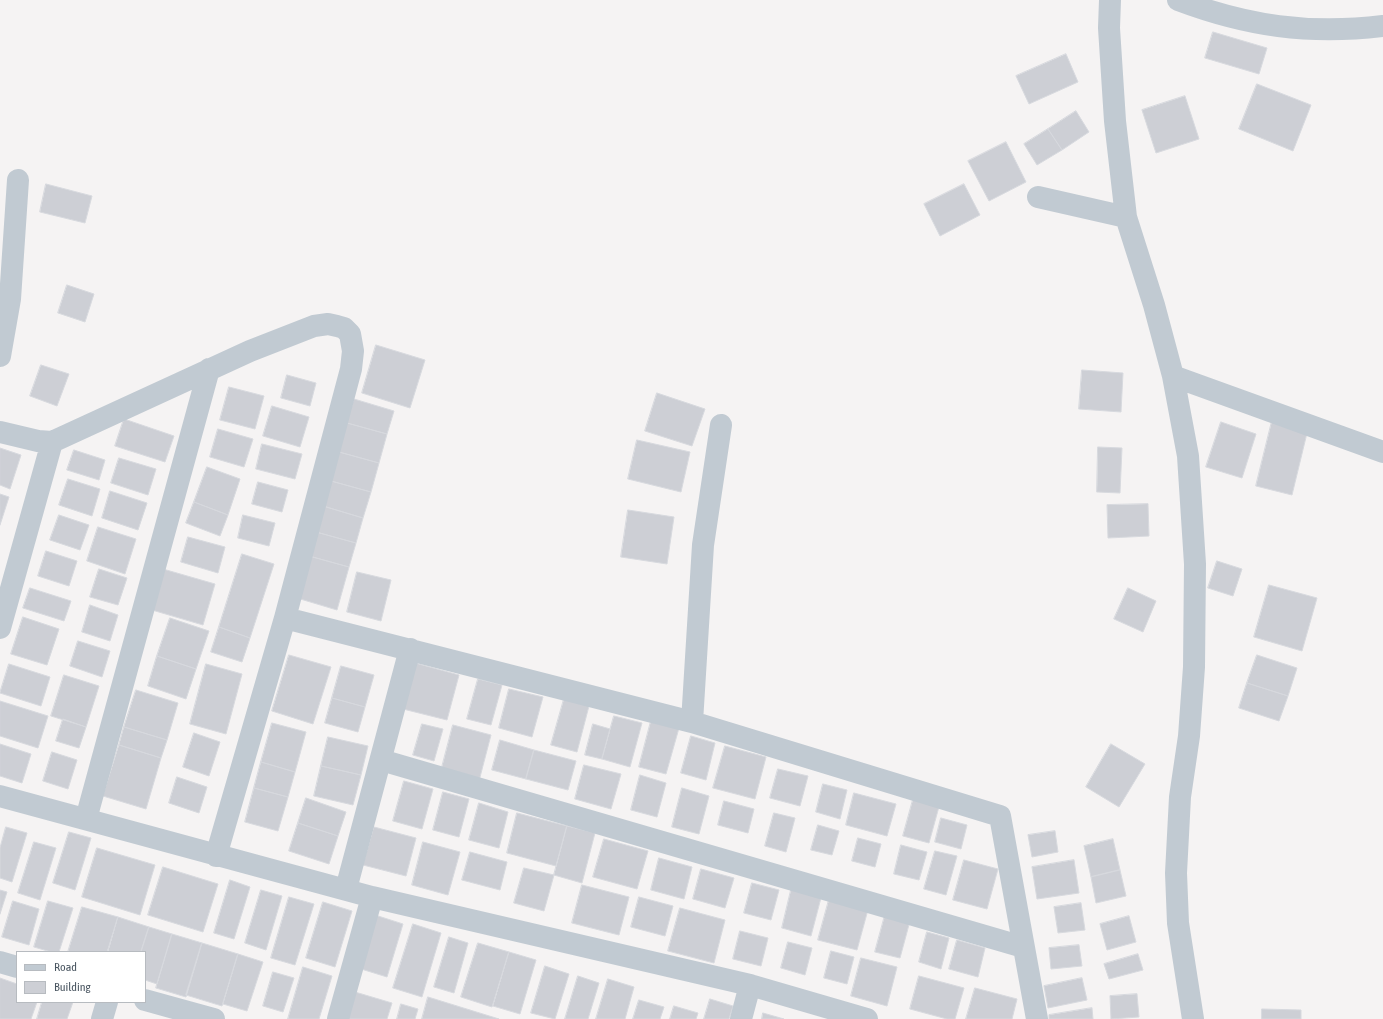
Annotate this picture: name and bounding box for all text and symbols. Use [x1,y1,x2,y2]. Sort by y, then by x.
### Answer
legend [16,951,146,1003]
text: Road [54,960,77,974]
text: Building [54,980,91,994]

